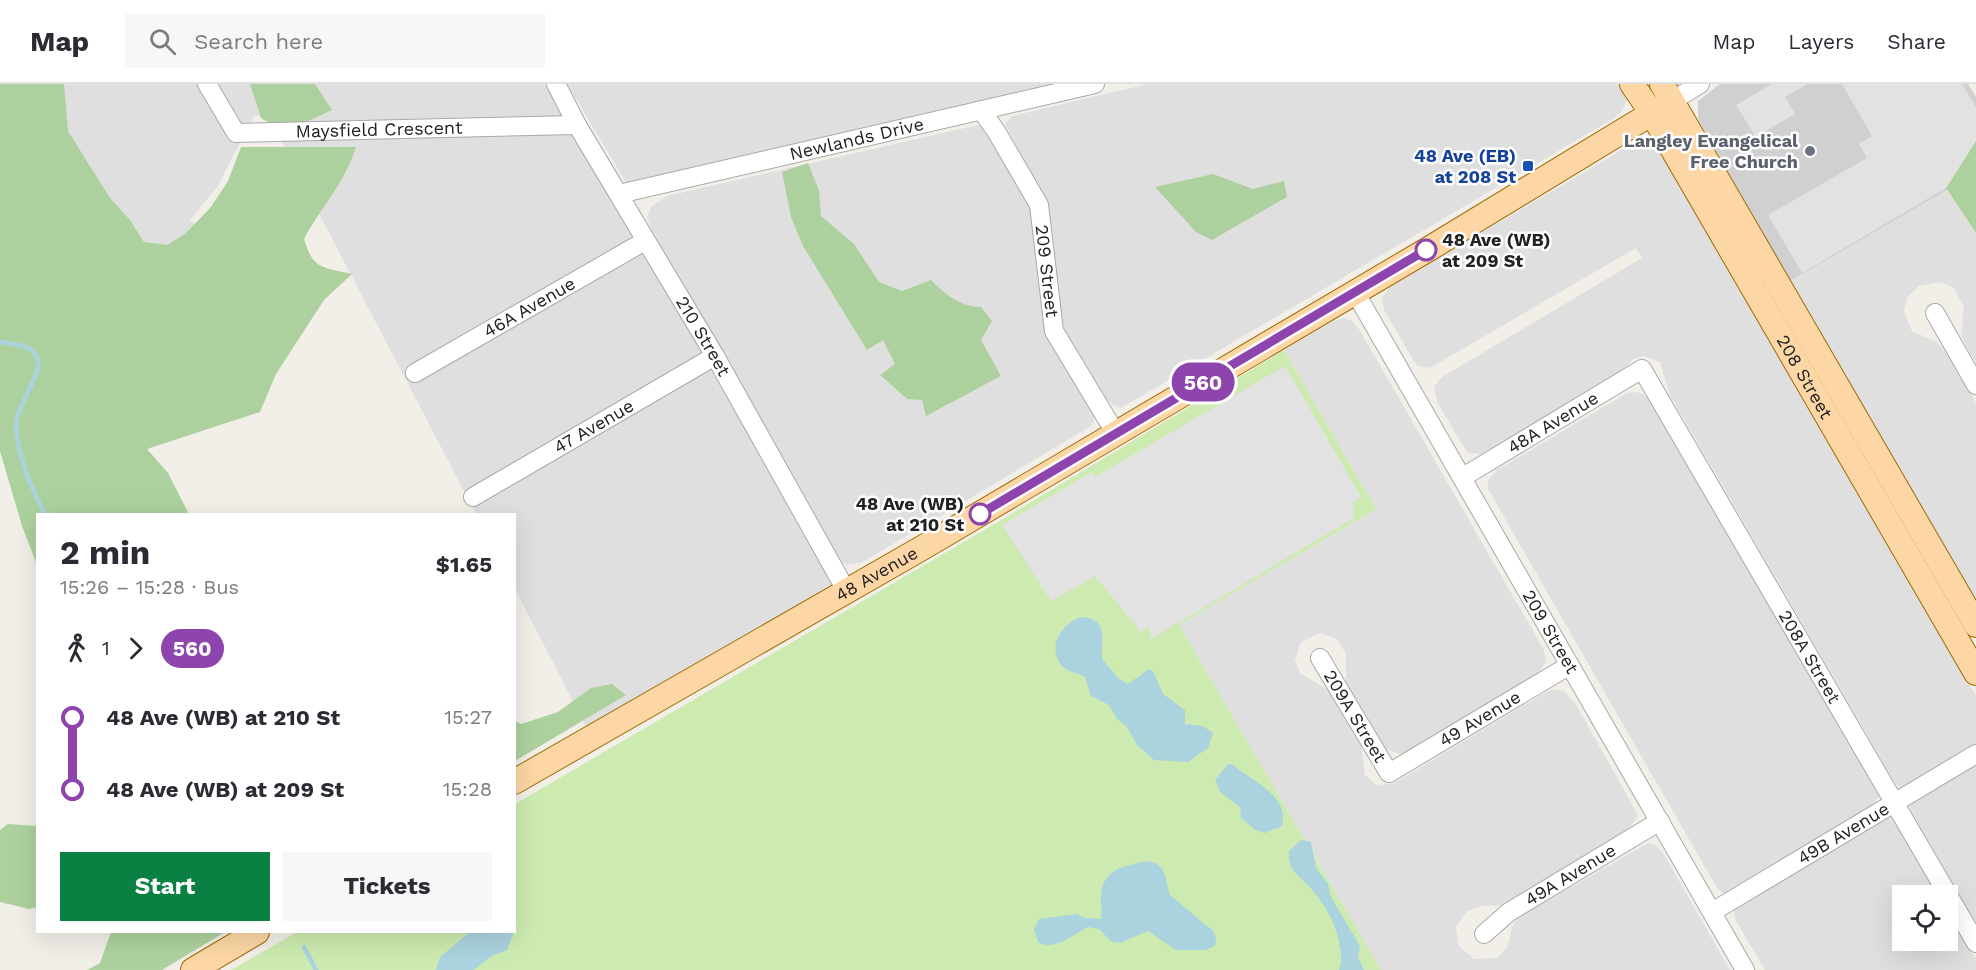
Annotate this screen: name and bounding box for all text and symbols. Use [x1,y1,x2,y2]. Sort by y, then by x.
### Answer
search box [125,14,545,68]
text: Map [30,25,89,58]
icon: search [146,25,179,58]
text: Search here [194,29,323,54]
text: Map [1712,29,1755,54]
text: Layers [1788,29,1854,54]
text: Share [1887,29,1946,54]
street label: Newlands Drive [788,113,926,164]
street label: Maysfield Crescent [295,117,463,142]
place label: Langley Evangelical Free Church [1624,130,1798,172]
marker: Langley Evangelical Free Church [1803,144,1817,158]
place label: 48 Ave (EB) at 208 St [1414,145,1516,187]
marker: 48 Ave (EB) at 208 St [1521,159,1535,173]
street label: 209 Street [1031,224,1063,319]
place label: 48 Ave (WB) at 209 St [1442,229,1551,271]
marker: 48 Ave (WB) at 209 St [1415,239,1437,261]
street label: 46A Avenue [480,272,579,341]
street label: 210 Street [672,292,735,380]
street label: 208 Street [1772,331,1838,423]
line badge: 560 [1168,362,1238,402]
text: 560 [1184,370,1222,395]
street label: 48A Avenue [1503,387,1602,458]
street label: 47 Avenue [550,395,637,458]
place label: 48 Ave (WB) at 210 St [855,493,964,535]
marker: 48 Ave (WB) at 210 St [969,503,991,525]
text: 2 min [60,533,150,572]
street label: 48 Avenue [832,542,921,605]
text: $1.65 [436,552,492,577]
text: 15:26 – 15:28 · Bus [60,575,239,599]
street label: 209 Street [1519,586,1583,678]
street label: 208A Street [1775,606,1845,707]
icon: walk [60,632,93,665]
icon: forward [119,632,152,665]
text: 1 [102,636,110,660]
text: 560 [173,636,212,661]
street label: 209A Street [1320,666,1391,767]
street label: 49 Avenue [1435,686,1524,751]
text: 48 Ave (WB) at 210 St [106,705,340,730]
text: 15:27 [444,705,492,729]
text: 48 Ave (WB) at 209 St [106,777,344,802]
text: 15:28 [443,777,492,801]
street label: 49B Avenue [1793,798,1893,868]
street label: 49A Avenue [1521,839,1619,910]
button: Start [60,852,270,921]
button: Tickets [282,852,492,921]
map controls [1892,885,1958,951]
button: locate [1892,885,1958,951]

